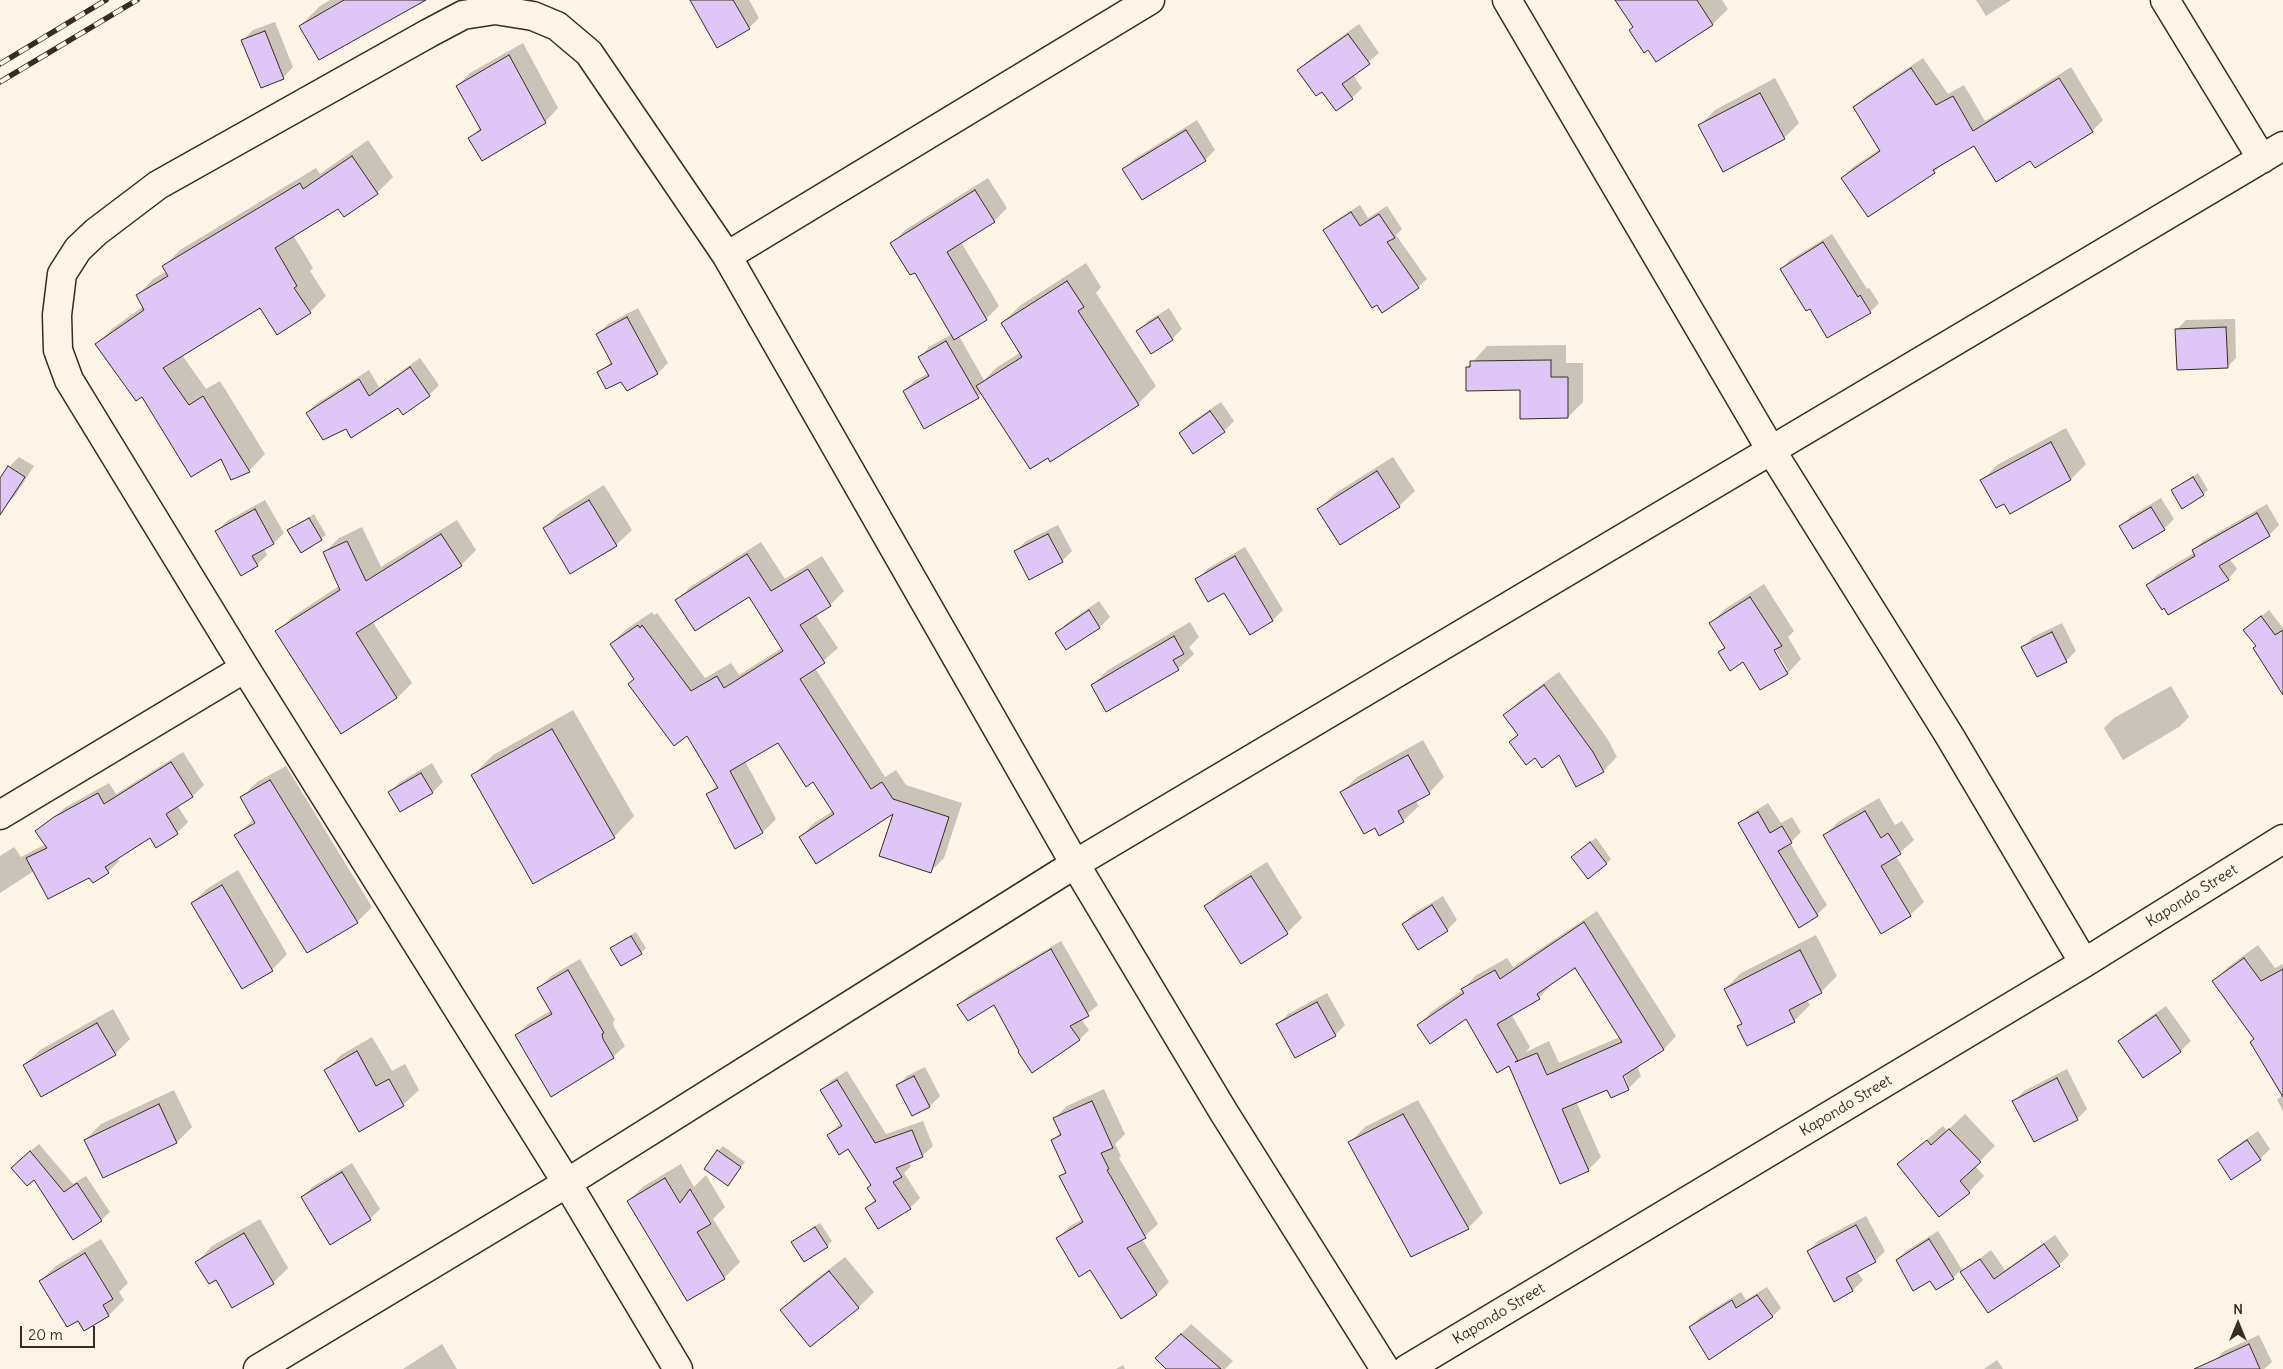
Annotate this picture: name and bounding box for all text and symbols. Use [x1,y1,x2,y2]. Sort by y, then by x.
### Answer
street label: Kapondo Street [2143,861,2241,931]
street label: Kapondo Street [1797,1071,1895,1141]
street label: Kapondo Street [1450,1279,1548,1349]
north arrow [2213,1299,2263,1349]
text: N [2233,1300,2243,1318]
scale bar [22,1316,98,1348]
text: 20 m [28,1325,63,1344]

